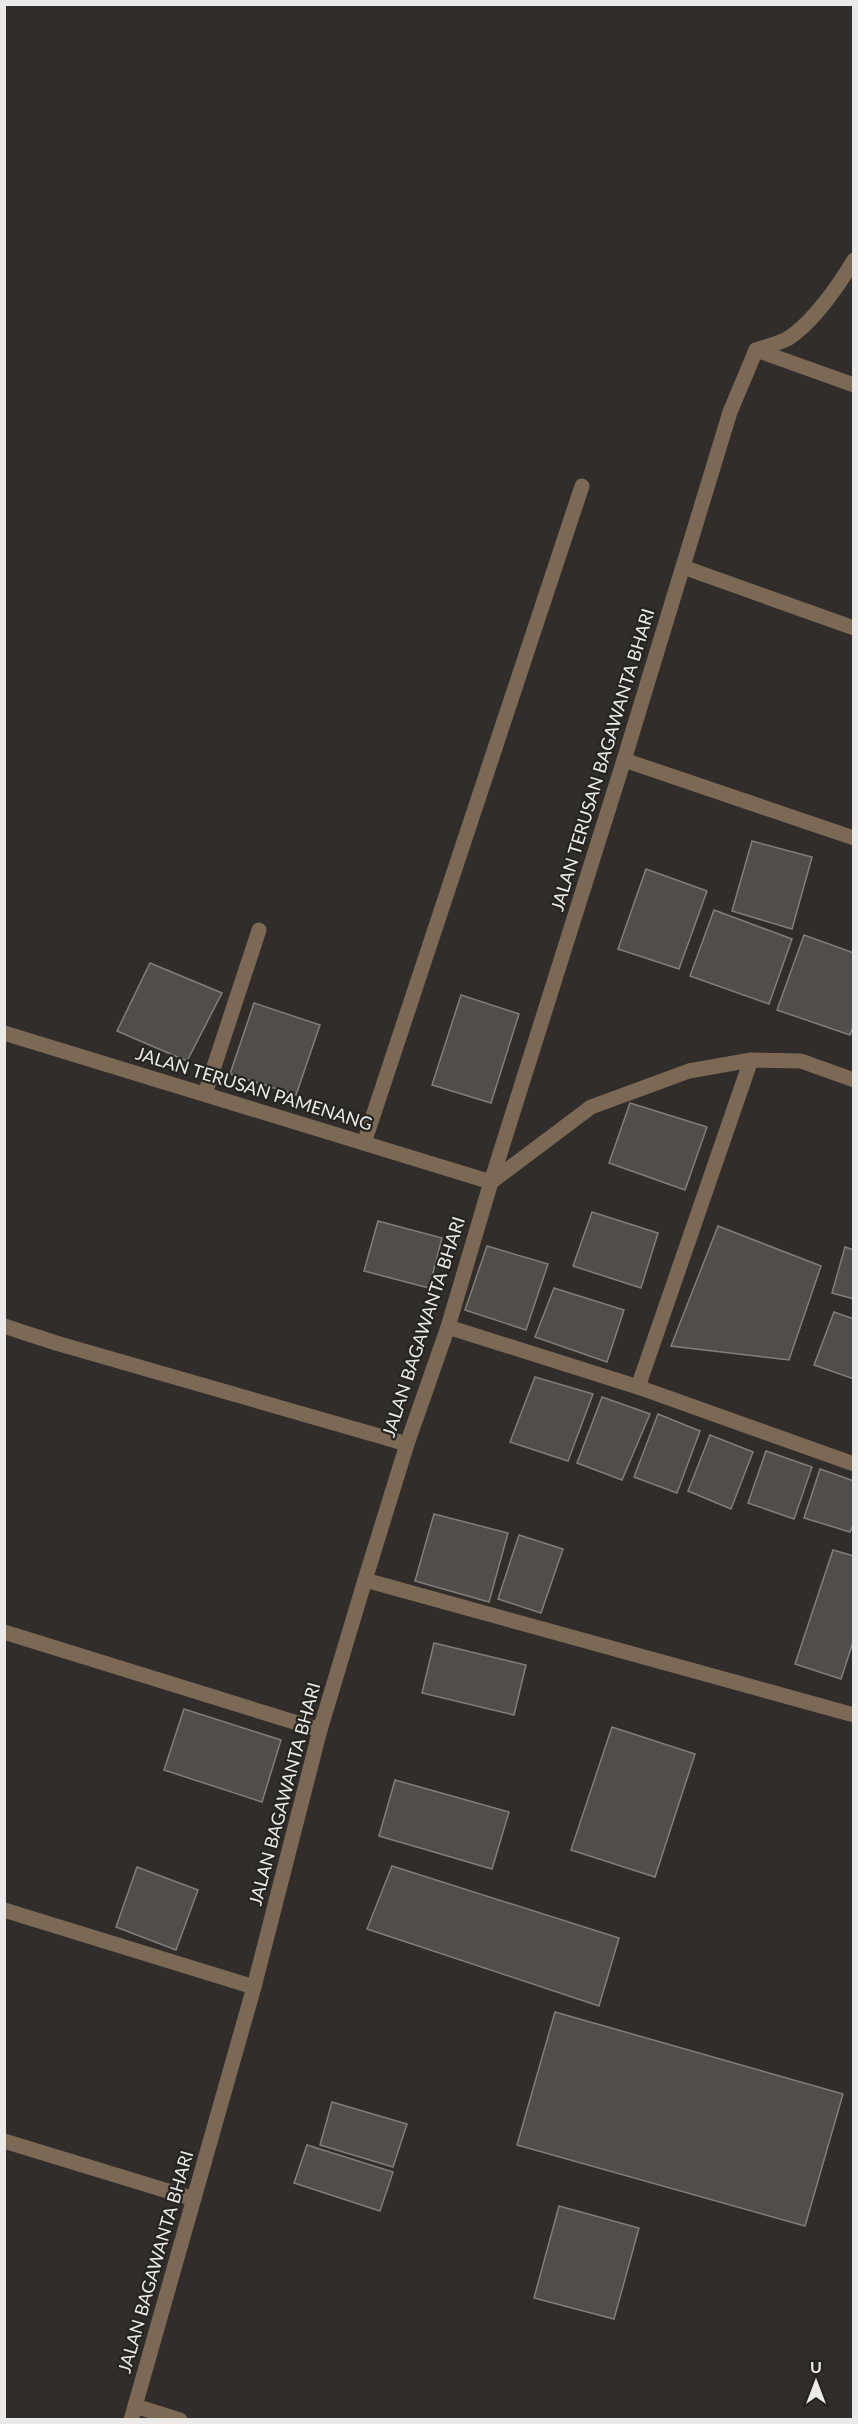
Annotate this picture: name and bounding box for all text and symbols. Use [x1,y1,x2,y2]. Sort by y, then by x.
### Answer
street label: JALAN TERUSAN BAGAWANTA BHARI [545,606,659,914]
street label: JALAN TERUSAN PAMENANG [133,1042,375,1135]
street label: JALAN BAGAWANTA BHARI [377,1214,469,1440]
street label: JALAN BAGAWANTA BHARI [244,1680,324,1908]
street label: JALAN BAGAWANTA BHARI [113,2148,197,2375]
north arrow [786,2352,846,2412]
text: U [810,2357,822,2376]

